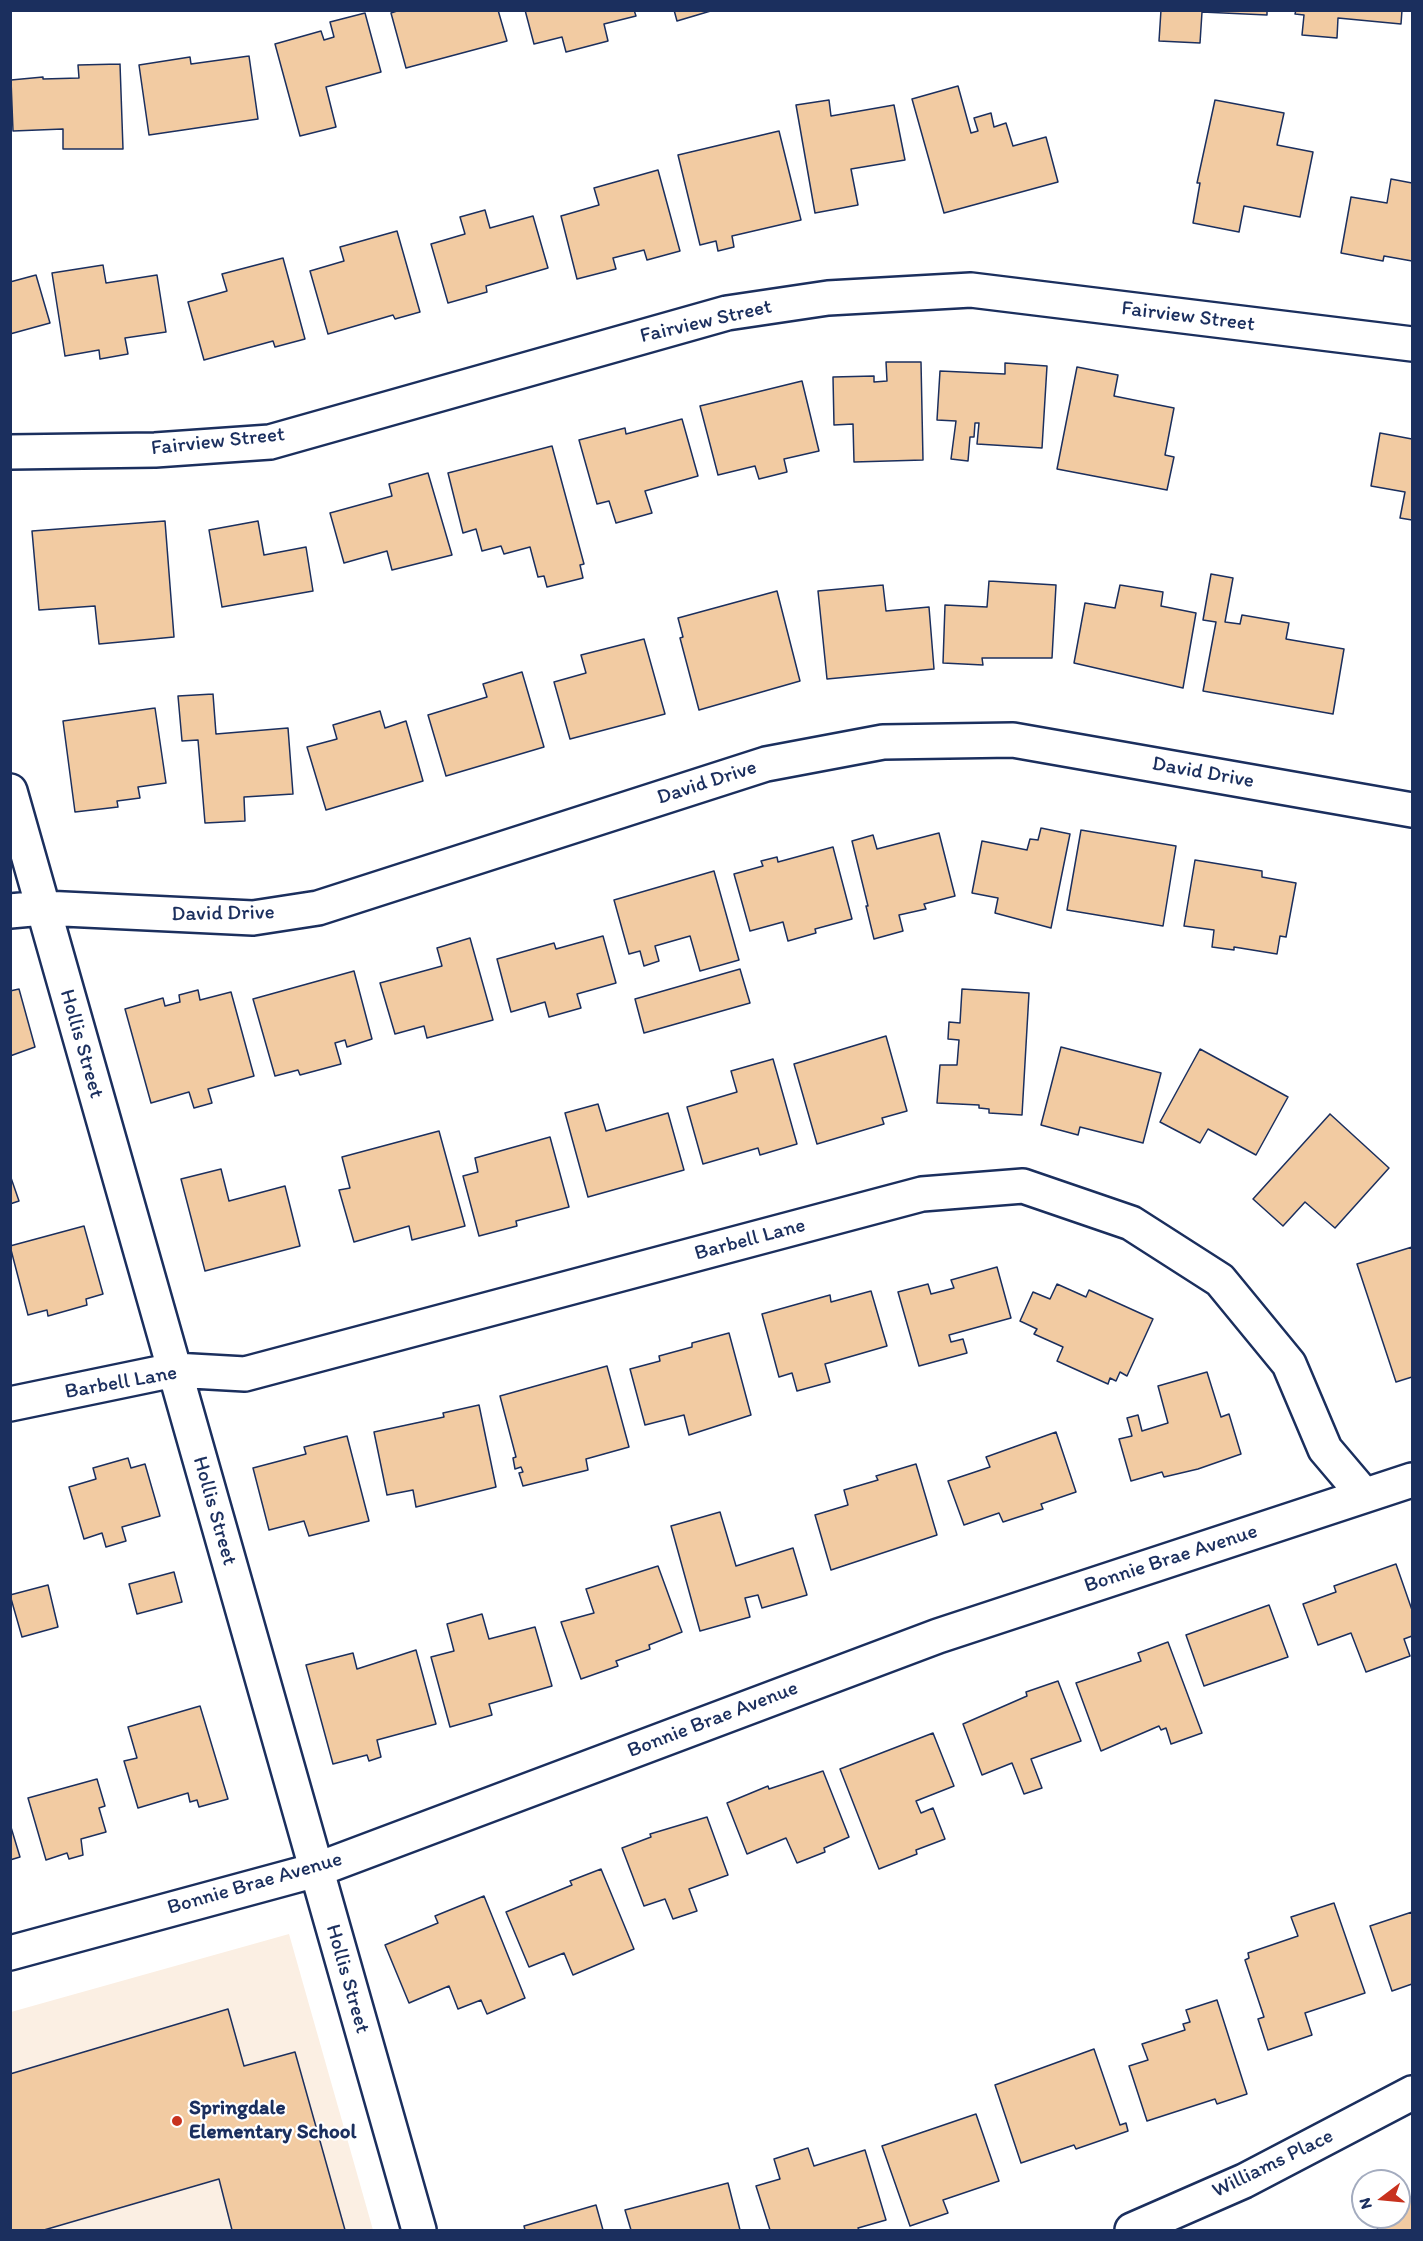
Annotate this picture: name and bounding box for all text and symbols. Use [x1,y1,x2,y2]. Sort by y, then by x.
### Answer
street label: Fairview Street [638,295,774,349]
street label: Fairview Street [1120,296,1256,338]
street label: Fairview Street [150,422,286,462]
street label: David Drive [1150,752,1256,794]
street label: David Drive [654,755,760,811]
street label: David Drive [171,901,275,927]
street label: Hollis Street [53,987,109,1101]
street label: Barbell Lane [692,1213,808,1267]
street label: Barbell Lane [63,1361,179,1405]
street label: Hollis Street [186,1454,242,1568]
street label: Bonnie Brae Avenue [1081,1519,1261,1599]
street label: Bonnie Brae Avenue [624,1676,802,1764]
street label: Bonnie Brae Avenue [165,1847,345,1921]
street label: Hollis Street [319,1922,375,2036]
place label: Springdale Elementary School [189,2096,356,2146]
marker: Springdale Elementary School [170,2114,184,2128]
street label: Williams Place [1208,2124,1338,2204]
north arrow [1351,2169,1411,2229]
text: N [1355,2196,1376,2211]

